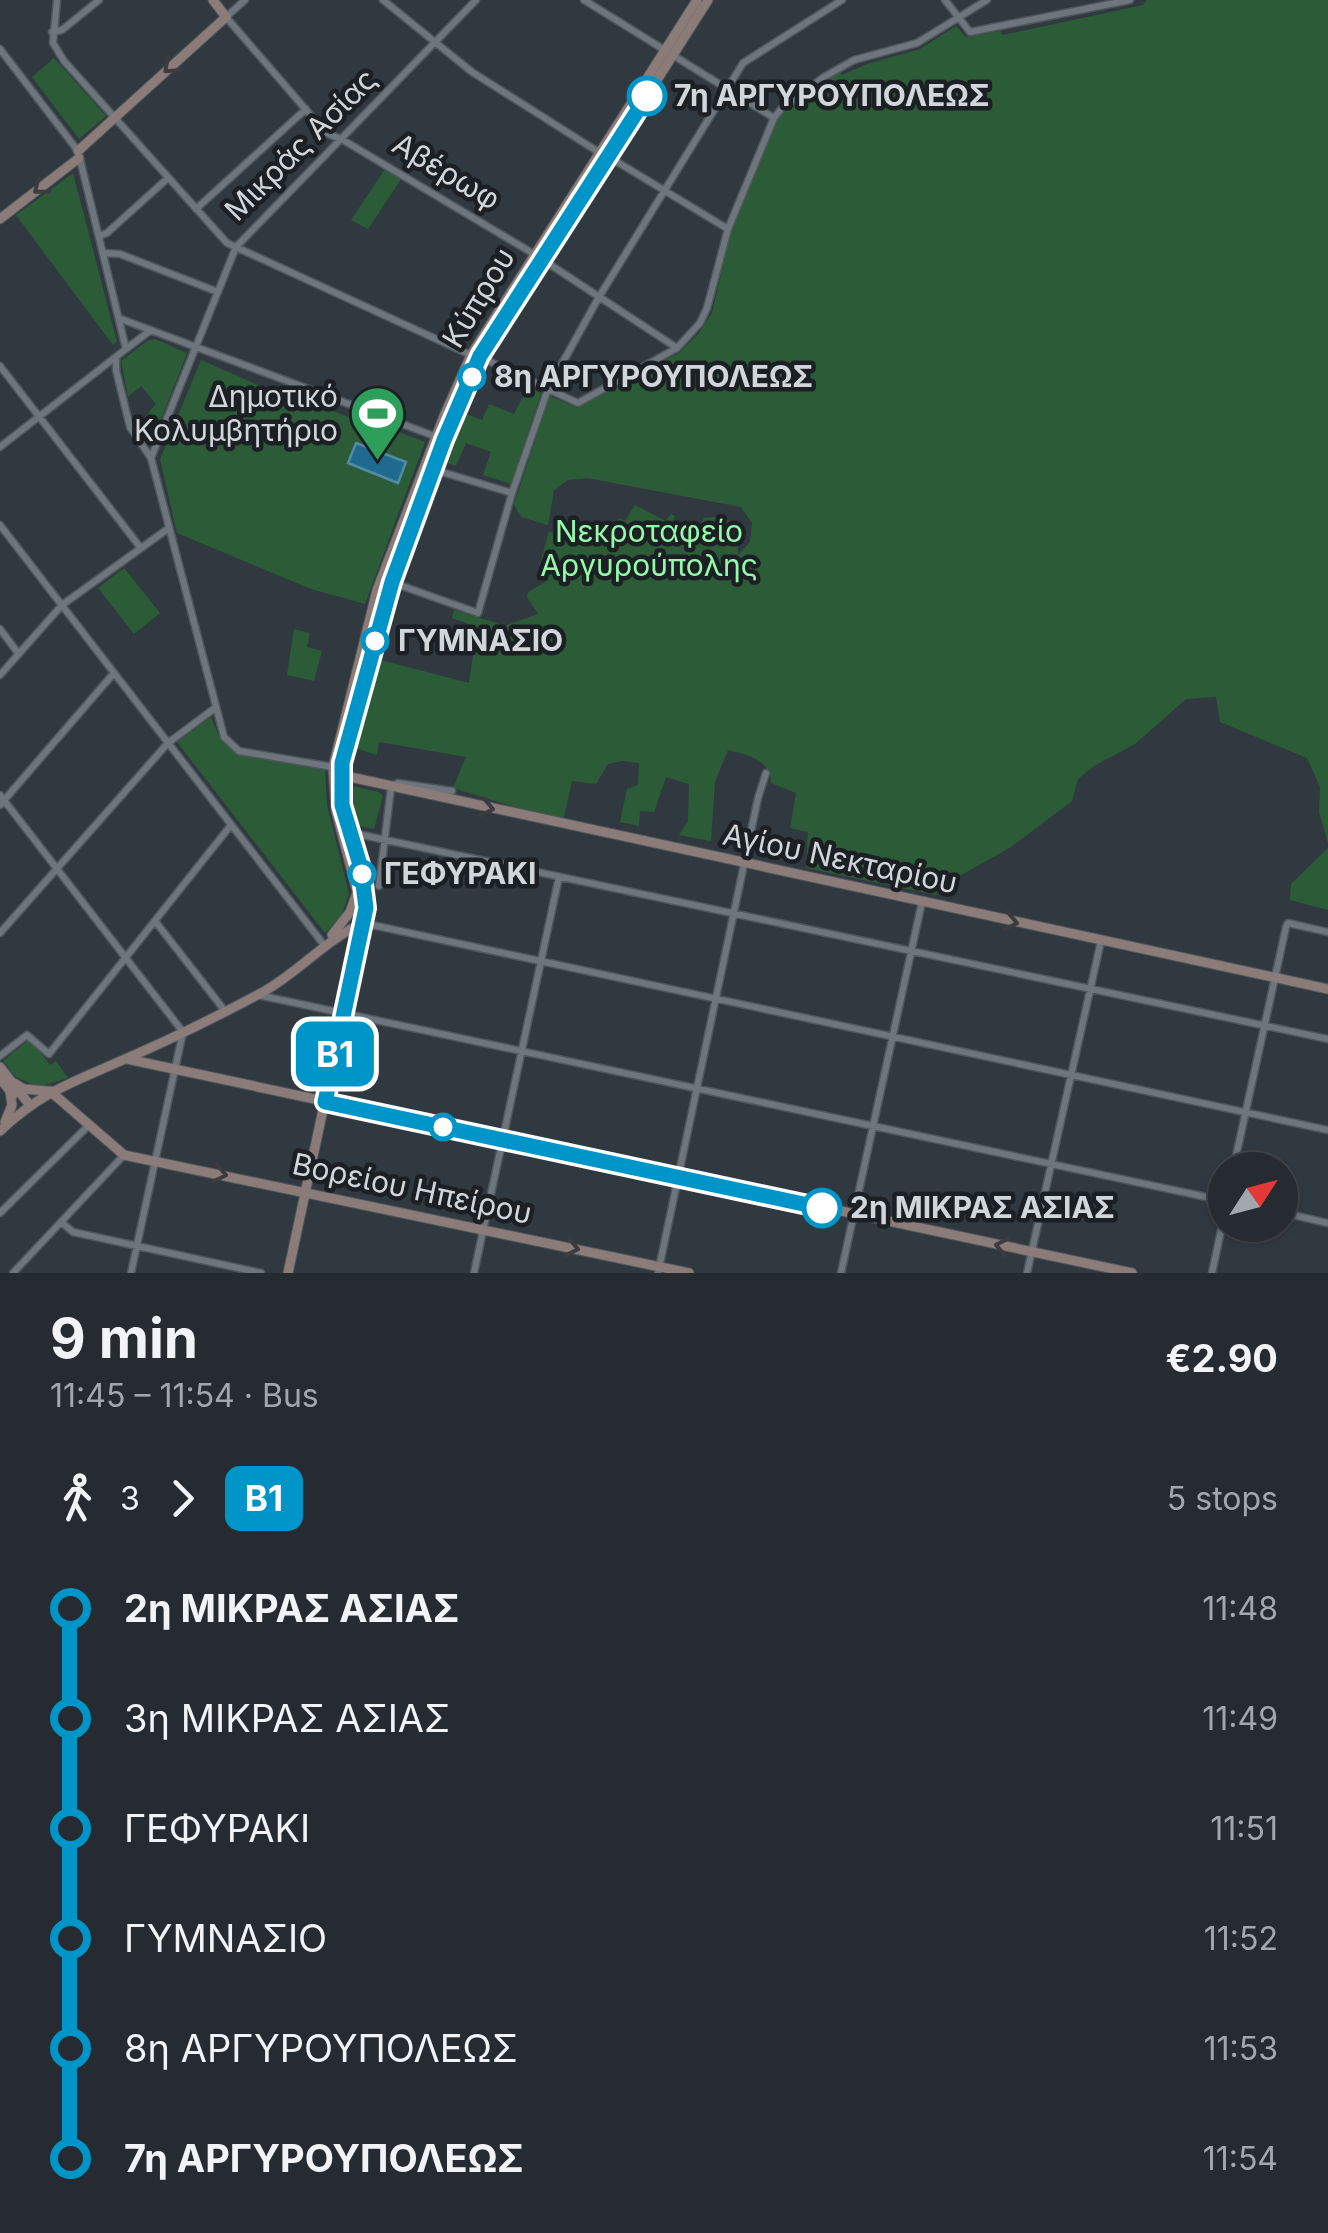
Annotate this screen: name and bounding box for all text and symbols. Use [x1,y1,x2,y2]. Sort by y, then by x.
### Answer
one-way arrow [163,56,182,74]
street label: Μικράς Ασίας [217,61,384,228]
marker: 7η ΑΡΓΥΡΟΥΠΟΛΕΩΣ [628,77,666,115]
place label: 7η ΑΡΓΥΡΟΥΠΟΛΕΩΣ [674,77,990,113]
street label: Αβέρωφ [386,125,507,217]
one-way arrow [33,177,51,194]
street label: Κύπρου [434,241,522,354]
place label: 8η ΑΡΓΥΡΟΥΠΟΛΕΩΣ [494,358,813,394]
marker: 8η ΑΡΓΥΡΟΥΠΟΛΕΩΣ [459,364,485,390]
place label: Δημοτικό Κολυμβητήριο [134,378,338,448]
sports icon: Δημοτικό Κολυμβητήριο [347,384,407,463]
park label: Νεκροταφείο Αργυρούπολης [540,513,758,583]
place label: ΓΥΜΝΑΣΙΟ [398,622,563,658]
marker: ΓΥΜΝΑΣΙΟ [362,628,388,654]
one-way arrow [478,796,495,817]
street label: Αγίου Νεκταρίου [720,816,961,900]
place label: ΓΕΦΥΡΑΚΙ [384,855,536,891]
marker: ΓΕΦΥΡΑΚΙ [349,861,375,887]
one-way arrow [1003,910,1020,931]
line badge: Β1 [290,1022,380,1086]
text: Β1 [316,1033,354,1075]
unlabelled marker [430,1114,456,1140]
street label: Βορείου Ηπείρου [289,1145,535,1231]
north arrow [1208,1152,1298,1242]
map controls [1208,1152,1298,1242]
one-way arrow [211,1162,228,1183]
marker: 2η ΜΙΚΡΑΣ ΑΣΙΑΣ [803,1189,841,1227]
place label: 2η ΜΙΚΡΑΣ ΑΣΙΑΣ [850,1189,1115,1225]
one-way arrow [994,1236,1011,1257]
one-way arrow [563,1237,580,1258]
text: 9 min [50,1305,198,1371]
text: €2.90 [1166,1335,1278,1381]
text: 11:45 – 11:54 · Bus [50,1376,319,1415]
icon: walk [50,1471,105,1526]
icon: forward [155,1471,210,1526]
text: Β1 [245,1477,283,1519]
text: 3 [120,1479,140,1518]
text: 5 stops [1167,1479,1278,1518]
text: 2η ΜΙΚΡΑΣ ΑΣΙΑΣ [124,1585,459,1631]
text: 11:48 [1202,1589,1278,1628]
text: 3η ΜΙΚΡΑΣ ΑΣΙΑΣ [124,1695,450,1741]
text: 11:49 [1202,1699,1278,1738]
text: ΓΕΦΥΡΑΚΙ [124,1805,310,1851]
text: 11:51 [1210,1809,1278,1848]
text: ΓΥΜΝΑΣΙΟ [124,1915,327,1961]
text: 11:52 [1204,1919,1278,1958]
text: 8η ΑΡΓΥΡΟΥΠΟΛΕΩΣ [124,2025,518,2071]
text: 11:53 [1204,2029,1278,2068]
text: 7η ΑΡΓΥΡΟΥΠΟΛΕΩΣ [124,2135,524,2181]
text: 11:54 [1203,2139,1278,2178]

